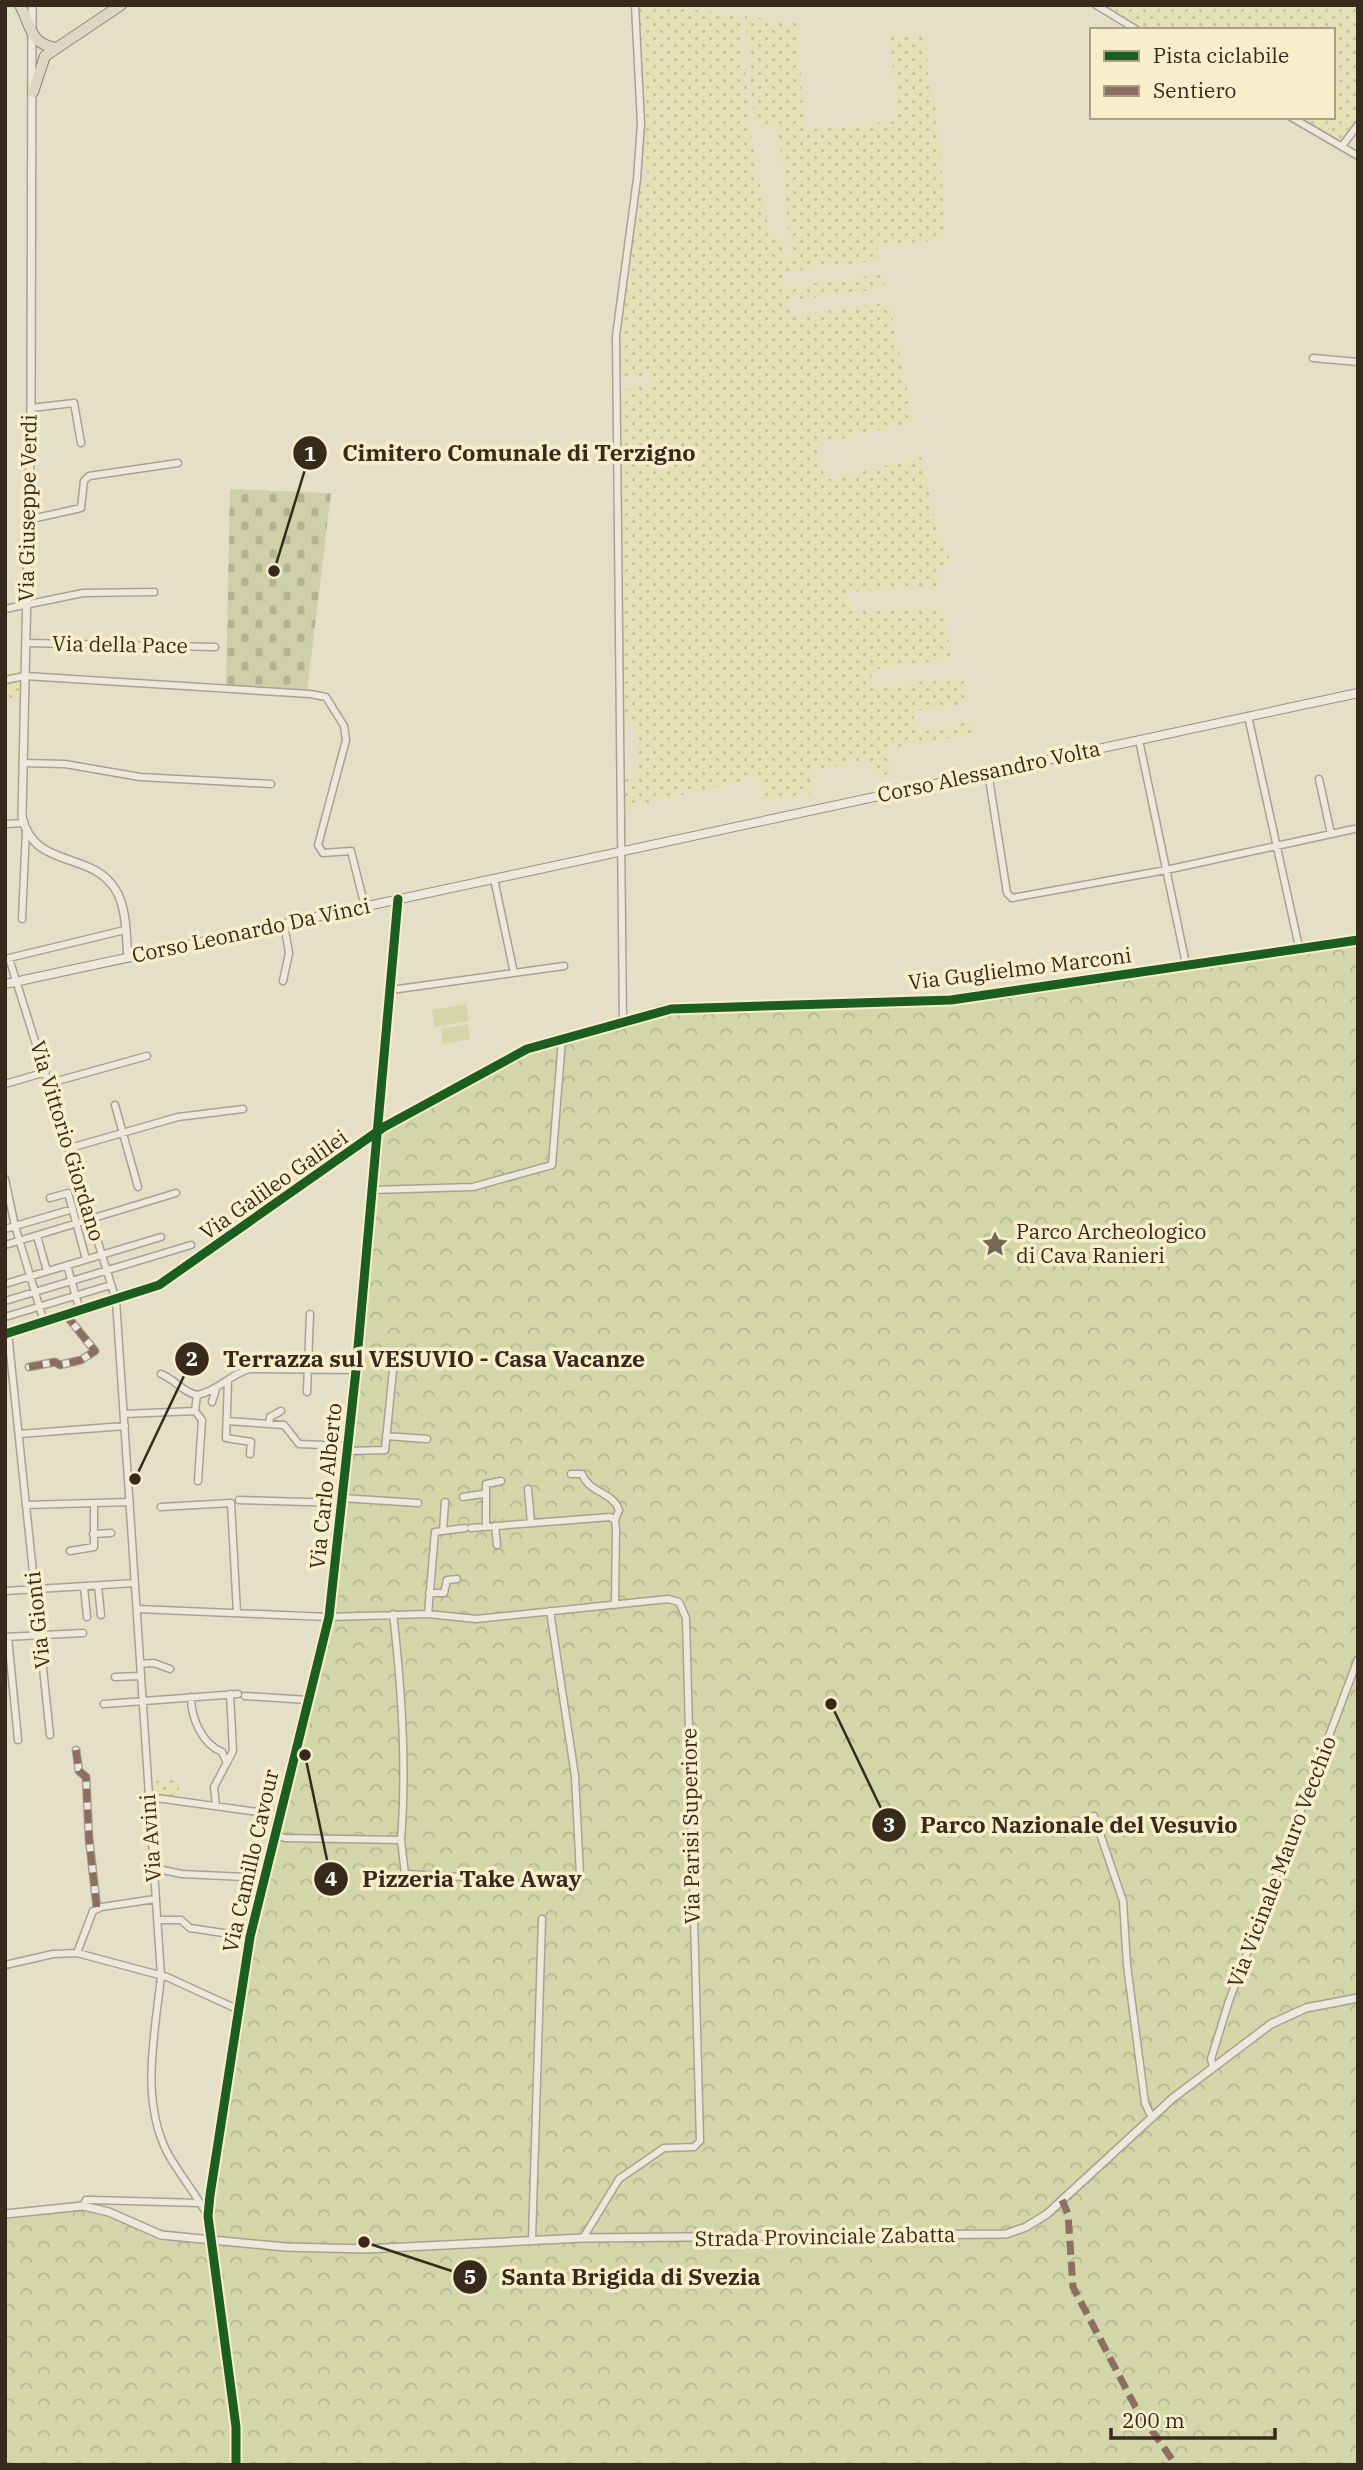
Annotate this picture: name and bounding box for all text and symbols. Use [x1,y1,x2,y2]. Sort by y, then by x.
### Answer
legend [1090,28,1335,119]
text: Pista ciclabile [1153,41,1289,69]
text: Sentiero [1153,76,1236,104]
street label: Via Giuseppe Verdi [11,414,43,602]
callout: Cimitero Comunale di Terzigno [293,431,709,475]
text: Cimitero Comunale di Terzigno [342,437,696,467]
text: 1 [304,439,316,467]
street label: Via della Pace [52,629,188,659]
street label: Corso Alessandro Volta [875,734,1103,808]
street label: Corso Leonardo Da Vinci [129,891,373,969]
street label: Via Guglielmo Marconi [907,940,1133,996]
street label: Via Vittorio Giordano [24,1037,112,1244]
street label: Via Galileo Galilei [194,1123,353,1246]
place label: Parco Archeologico di Cava Ranieri [1016,1217,1206,1269]
place icon: Parco Archeologico di Cava Ranieri [980,1229,1010,1259]
callout: Terrazza sul VESUVIO - Casa Vacanze [175,1337,659,1381]
text: Terrazza sul VESUVIO - Casa Vacanze [223,1343,645,1373]
text: 2 [186,1344,198,1372]
street label: Via Carlo Alberto [302,1401,348,1570]
street label: Via Gionti [18,1570,56,1670]
street label: Via Parisi Superiore [674,1728,706,1924]
street label: Via Vicinale Mauro Vecchio [1220,1732,1342,1991]
street label: Via Camillo Cavour [215,1766,285,1955]
street label: Via Avini [133,1793,167,1883]
callout: Parco Nazionale del Vesuvio [871,1803,1251,1847]
text: Parco Nazionale del Vesuvio [920,1809,1238,1839]
text: 3 [883,1810,895,1838]
callout: Pizzeria Take Away [314,1857,596,1901]
text: Pizzeria Take Away [362,1863,582,1893]
text: 4 [325,1864,337,1892]
street label: Strada Provinciale Zabatta [694,2220,956,2252]
callout: Santa Brigida di Svezia [452,2255,775,2299]
text: Santa Brigida di Svezia [501,2261,761,2291]
text: 5 [464,2262,476,2290]
scale bar [1111,2396,1276,2440]
text: 200 m [1122,2406,1185,2434]

